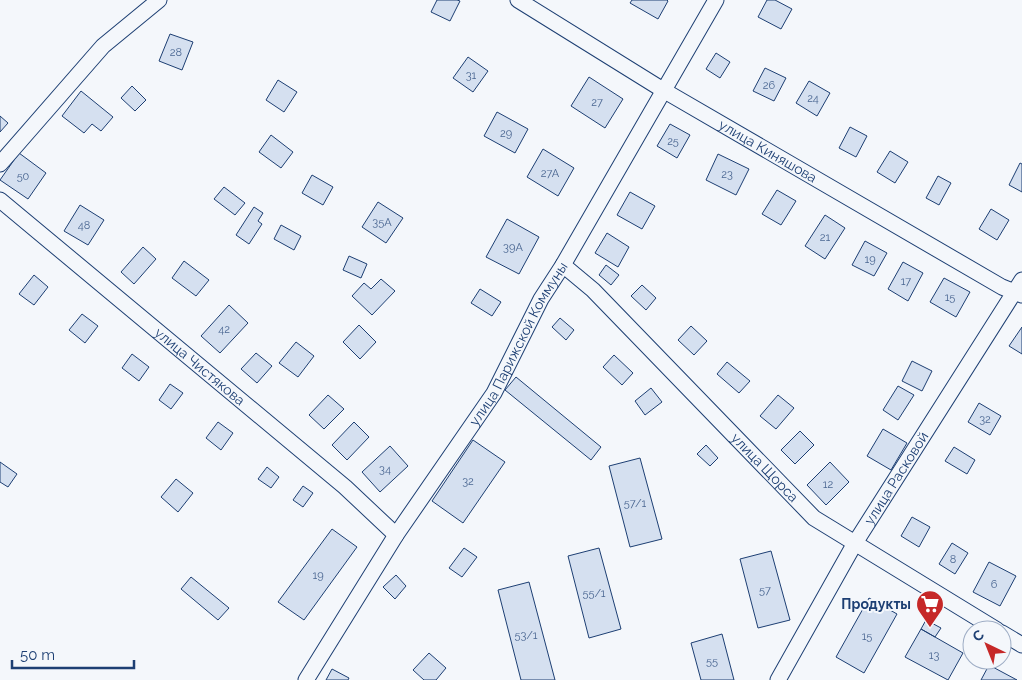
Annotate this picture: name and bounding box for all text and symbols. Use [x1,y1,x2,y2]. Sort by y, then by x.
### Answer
house number: 28 [170,46,182,59]
house number: 31 [466,69,477,82]
house number: 26 [763,79,776,92]
house number: 24 [807,92,819,105]
house number: 27 [591,96,603,109]
street label: улица Киняшова [716,116,820,186]
house number: 29 [500,127,512,140]
house number: 25 [667,135,679,148]
house number: 27А [541,167,560,180]
house number: 23 [721,168,733,181]
house number: 50 [17,170,30,183]
house number: 35А [372,216,392,229]
house number: 48 [78,219,90,232]
house number: 21 [820,231,831,244]
house number: 39А [503,241,523,254]
house number: 19 [864,253,876,266]
street label: улица Парижской Коммуны [466,259,571,429]
house number: 17 [901,275,911,288]
house number: 15 [945,291,955,304]
house number: 42 [218,323,230,336]
street label: улица Чистякова [152,324,248,408]
house number: 32 [979,413,991,426]
street label: улица Расковой [861,429,932,527]
street label: улица Щорса [728,430,802,505]
house number: 34 [379,463,391,476]
house number: 32 [462,475,474,488]
house number: 12 [823,478,833,491]
house number: 57/1 [624,497,646,510]
house number: 8 [950,553,956,566]
house number: 19 [312,569,324,582]
house number: 6 [991,578,998,591]
house number: 57 [759,584,771,597]
house number: 55/1 [582,587,606,600]
supermarket icon: Продукты [915,589,945,628]
place label: Продукты [841,596,911,612]
north arrow [962,620,1012,670]
text: С [969,626,987,645]
house number: 53/1 [515,629,538,642]
house number: 15 [862,630,872,643]
scale bar [12,638,135,670]
text: 50 m [20,646,55,664]
house number: 13 [929,649,939,662]
house number: 55 [706,655,718,668]

